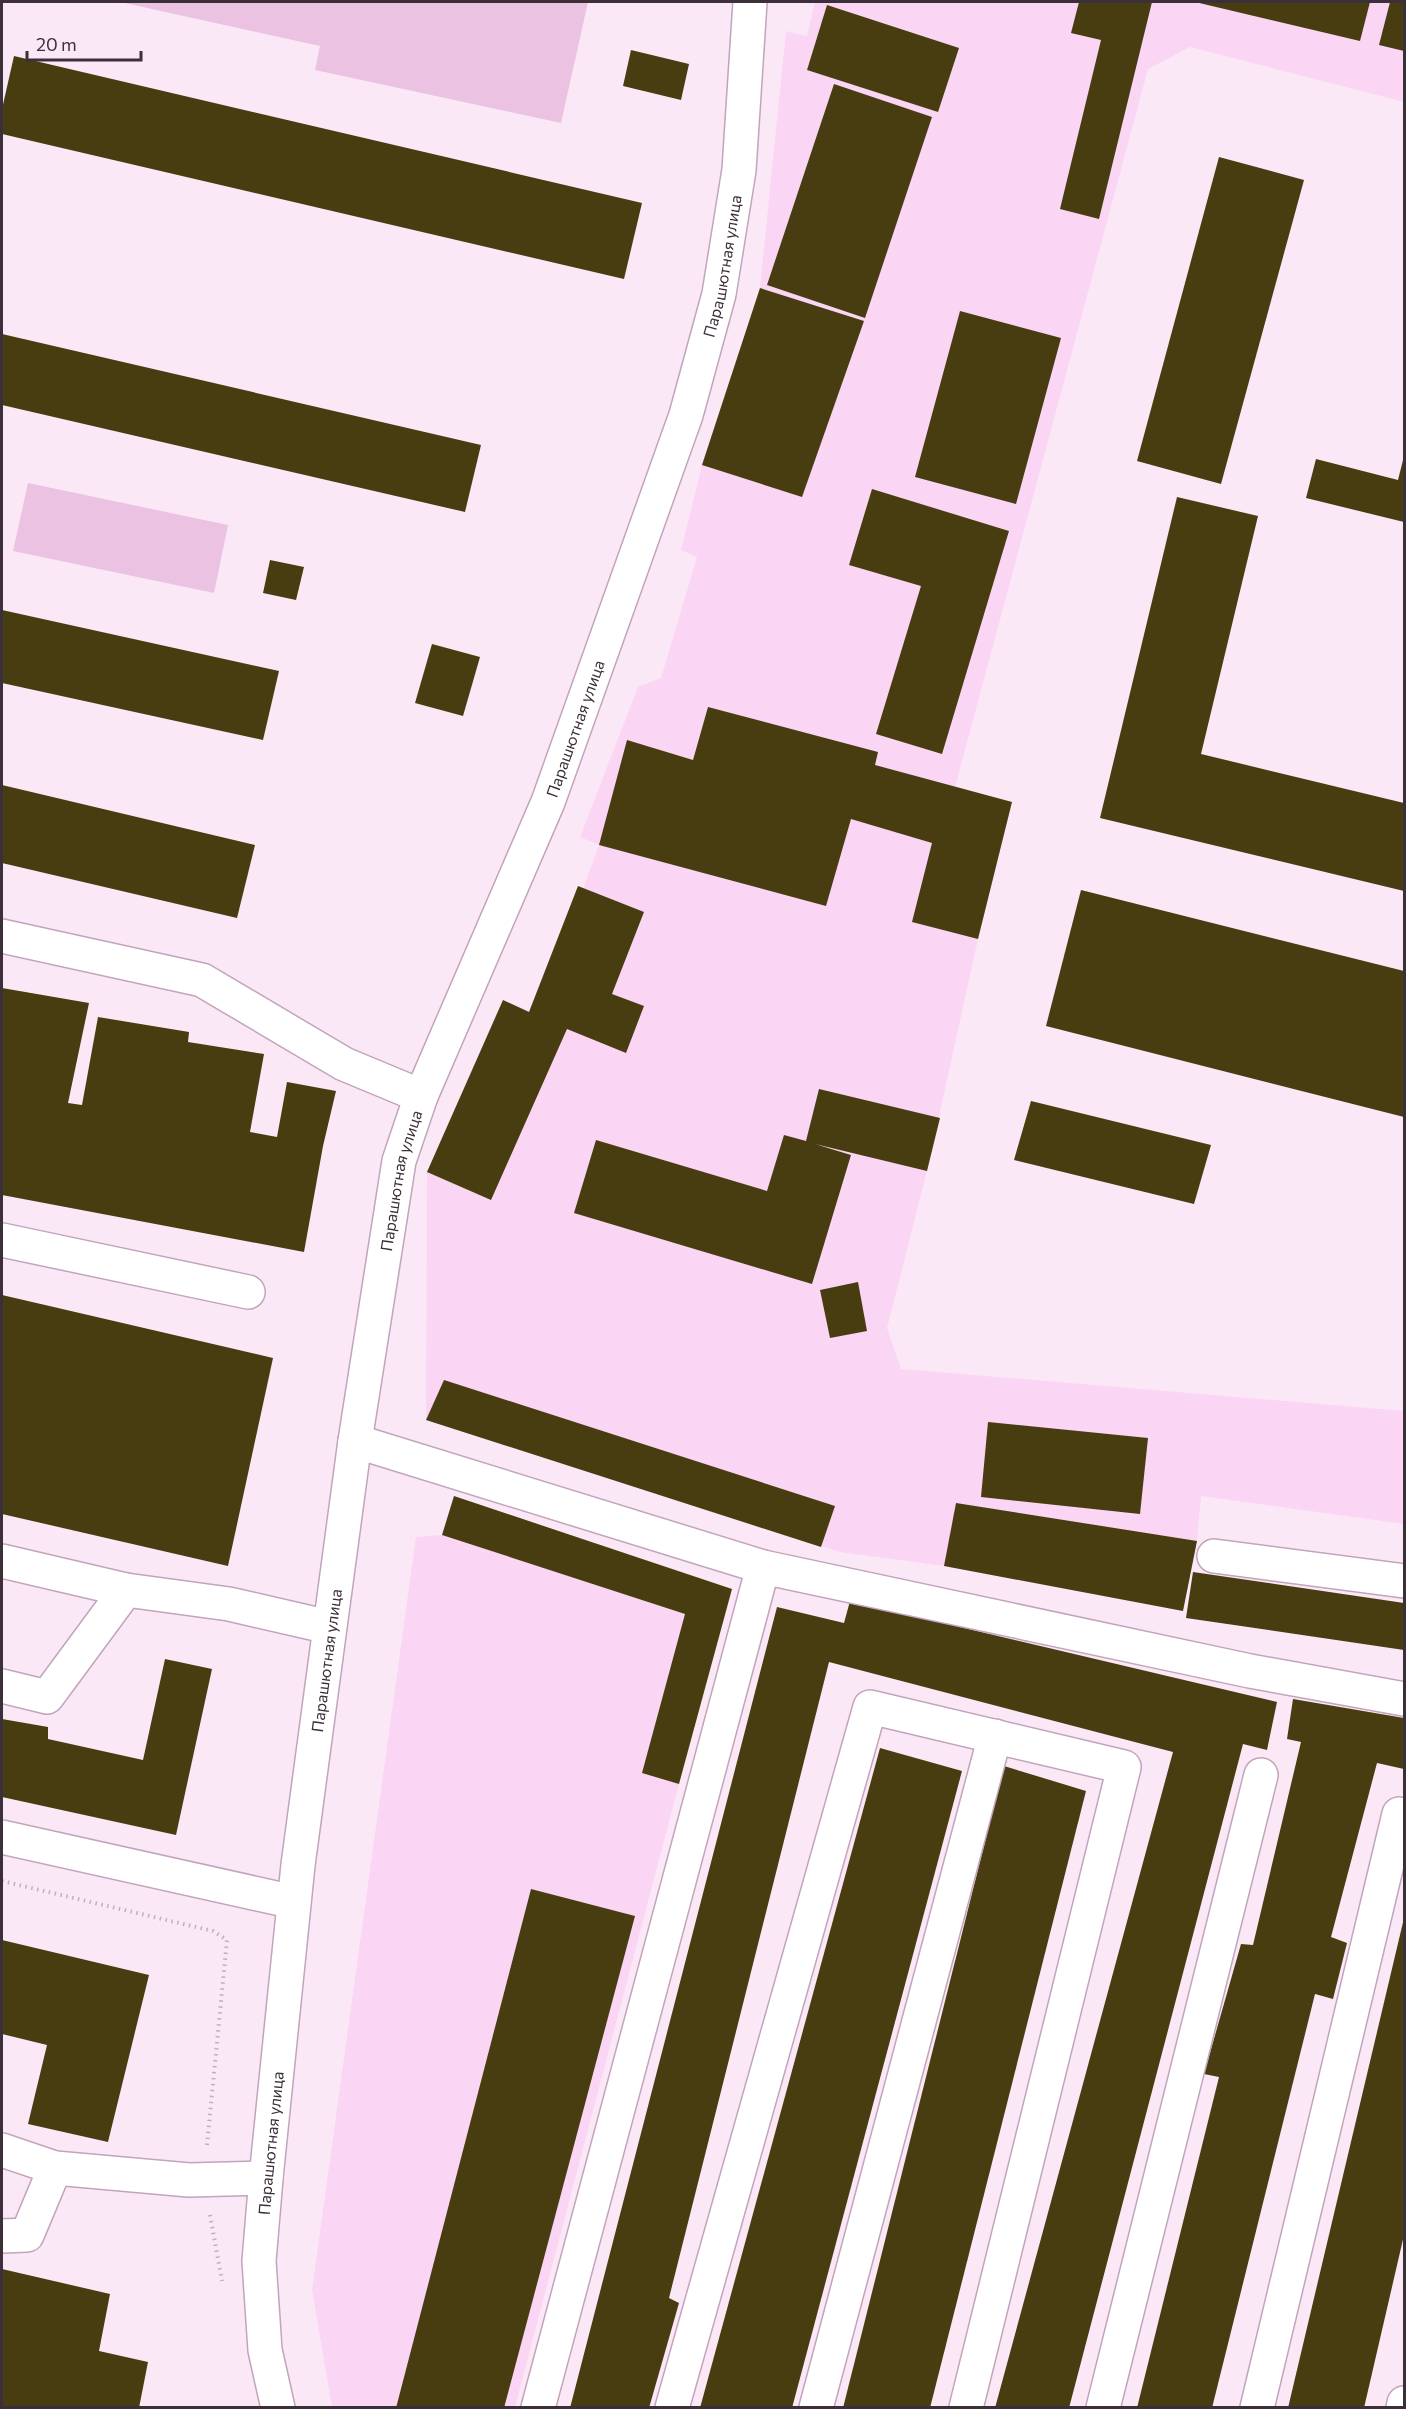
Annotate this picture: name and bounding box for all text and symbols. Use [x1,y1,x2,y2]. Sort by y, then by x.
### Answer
scale bar [27,24,141,62]
text: 20 m [36,33,77,55]
street label: Парашютная улица [698,194,744,339]
street label: Парашютная улица [541,657,608,799]
street label: Парашютная улица [375,1107,425,1252]
street label: Парашютная улица [306,1588,345,1733]
street label: Парашютная улица [253,2070,286,2216]

